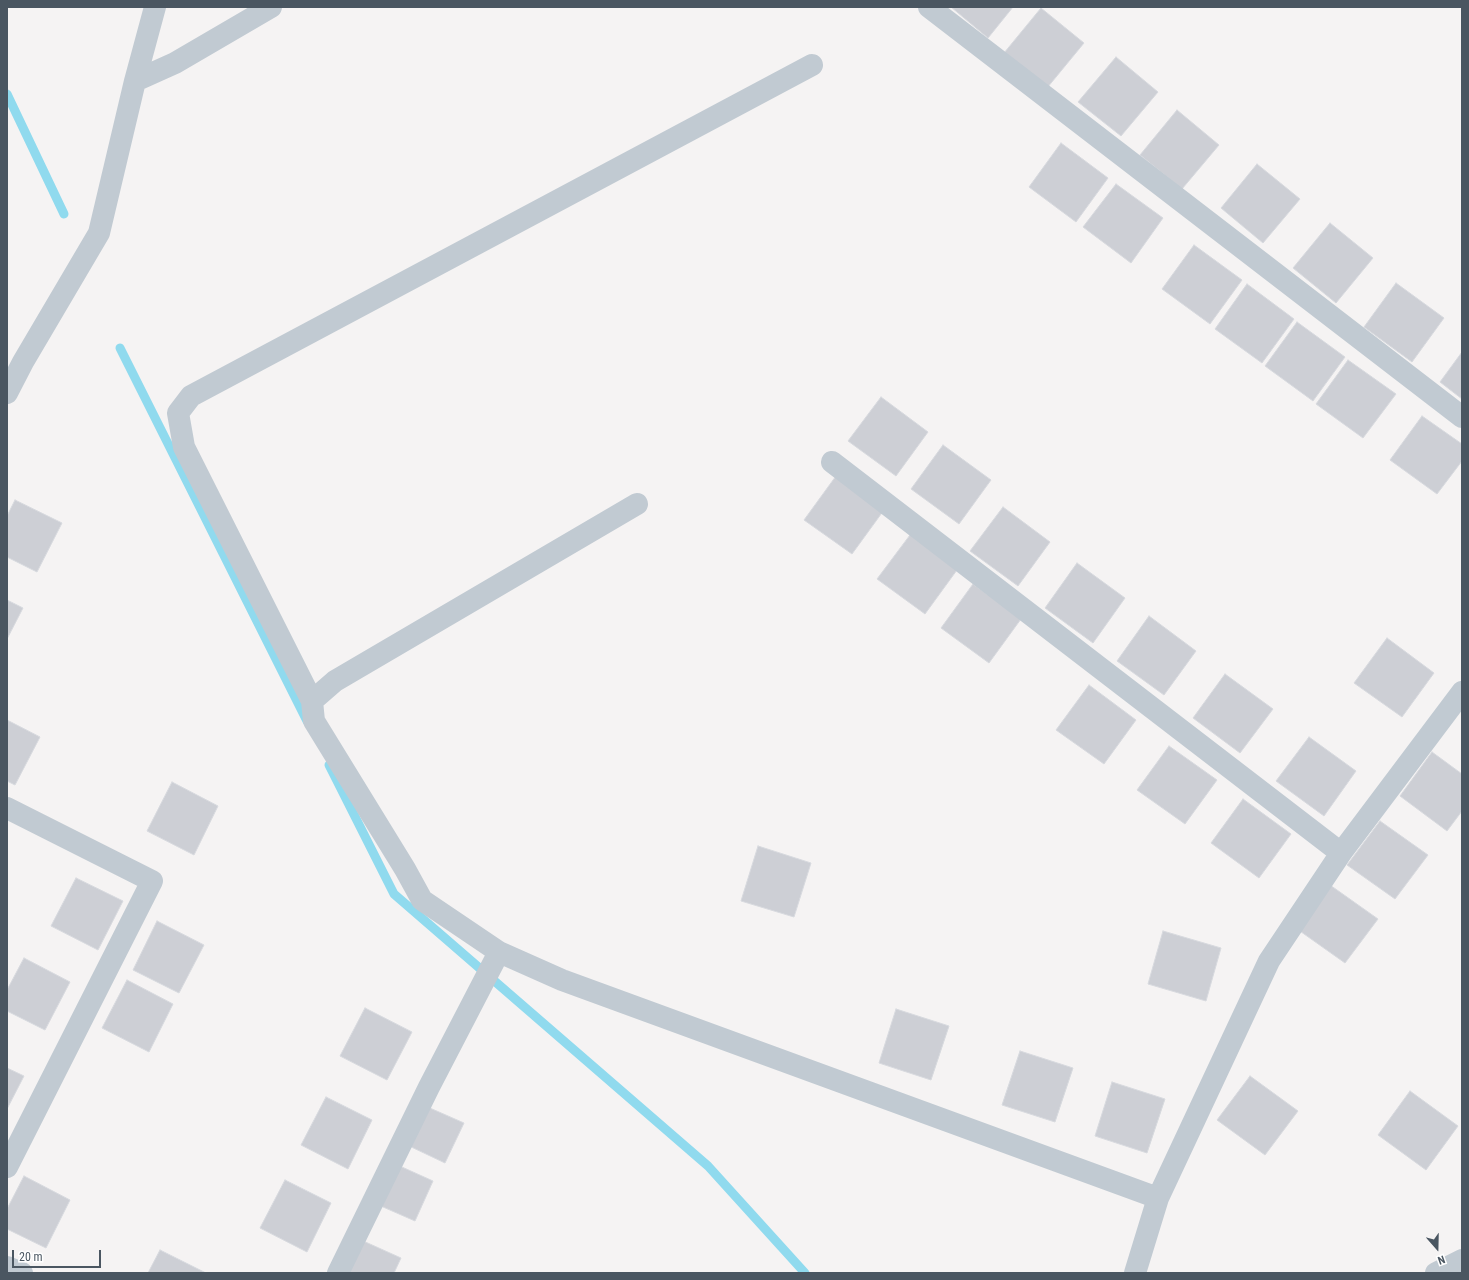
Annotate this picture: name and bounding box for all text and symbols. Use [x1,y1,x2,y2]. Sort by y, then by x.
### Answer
north arrow [1417,1228,1457,1268]
scale bar [14,1242,103,1268]
text: 20 m [19,1250,43,1264]
text: N [1436,1252,1447,1267]

